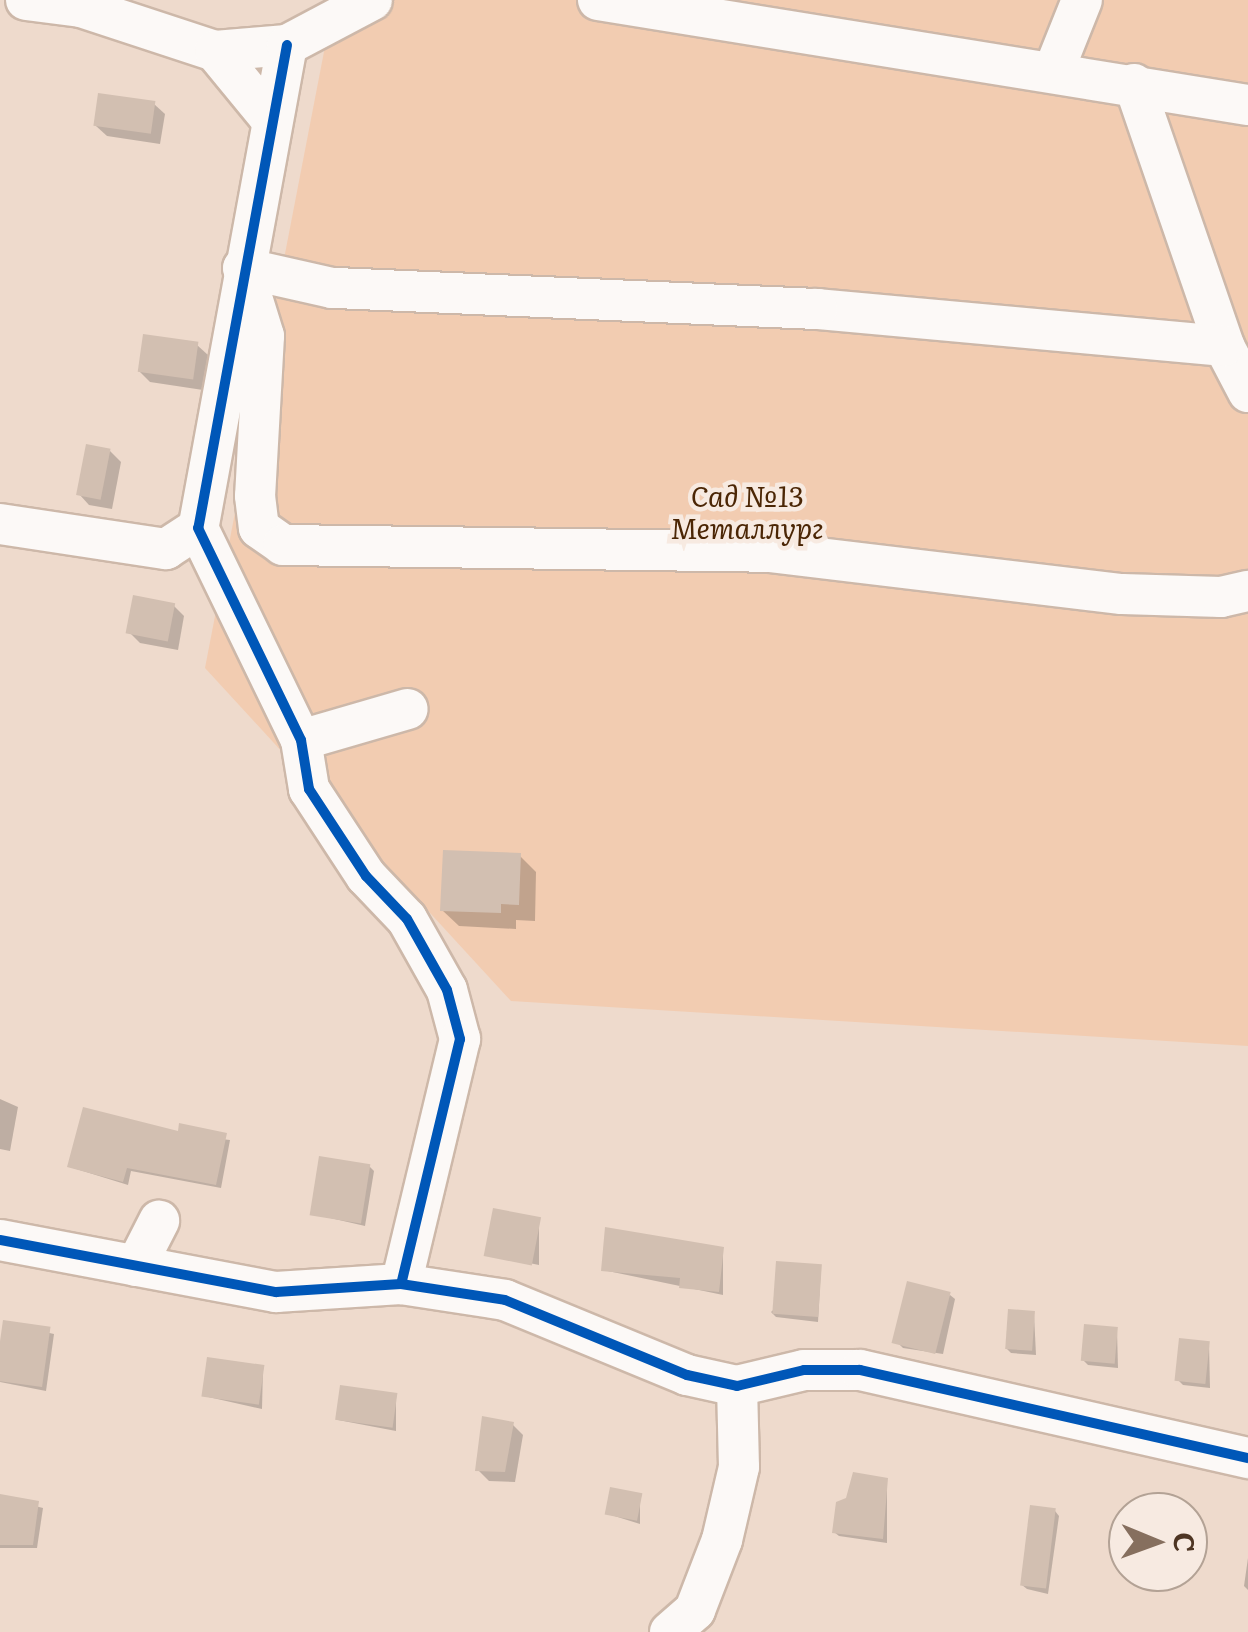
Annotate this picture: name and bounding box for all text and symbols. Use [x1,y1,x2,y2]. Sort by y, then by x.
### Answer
park label: Сад №13 Металлург [670,478,824,544]
north arrow [1108,1492,1208,1592]
text: С [1165,1532,1207,1553]

